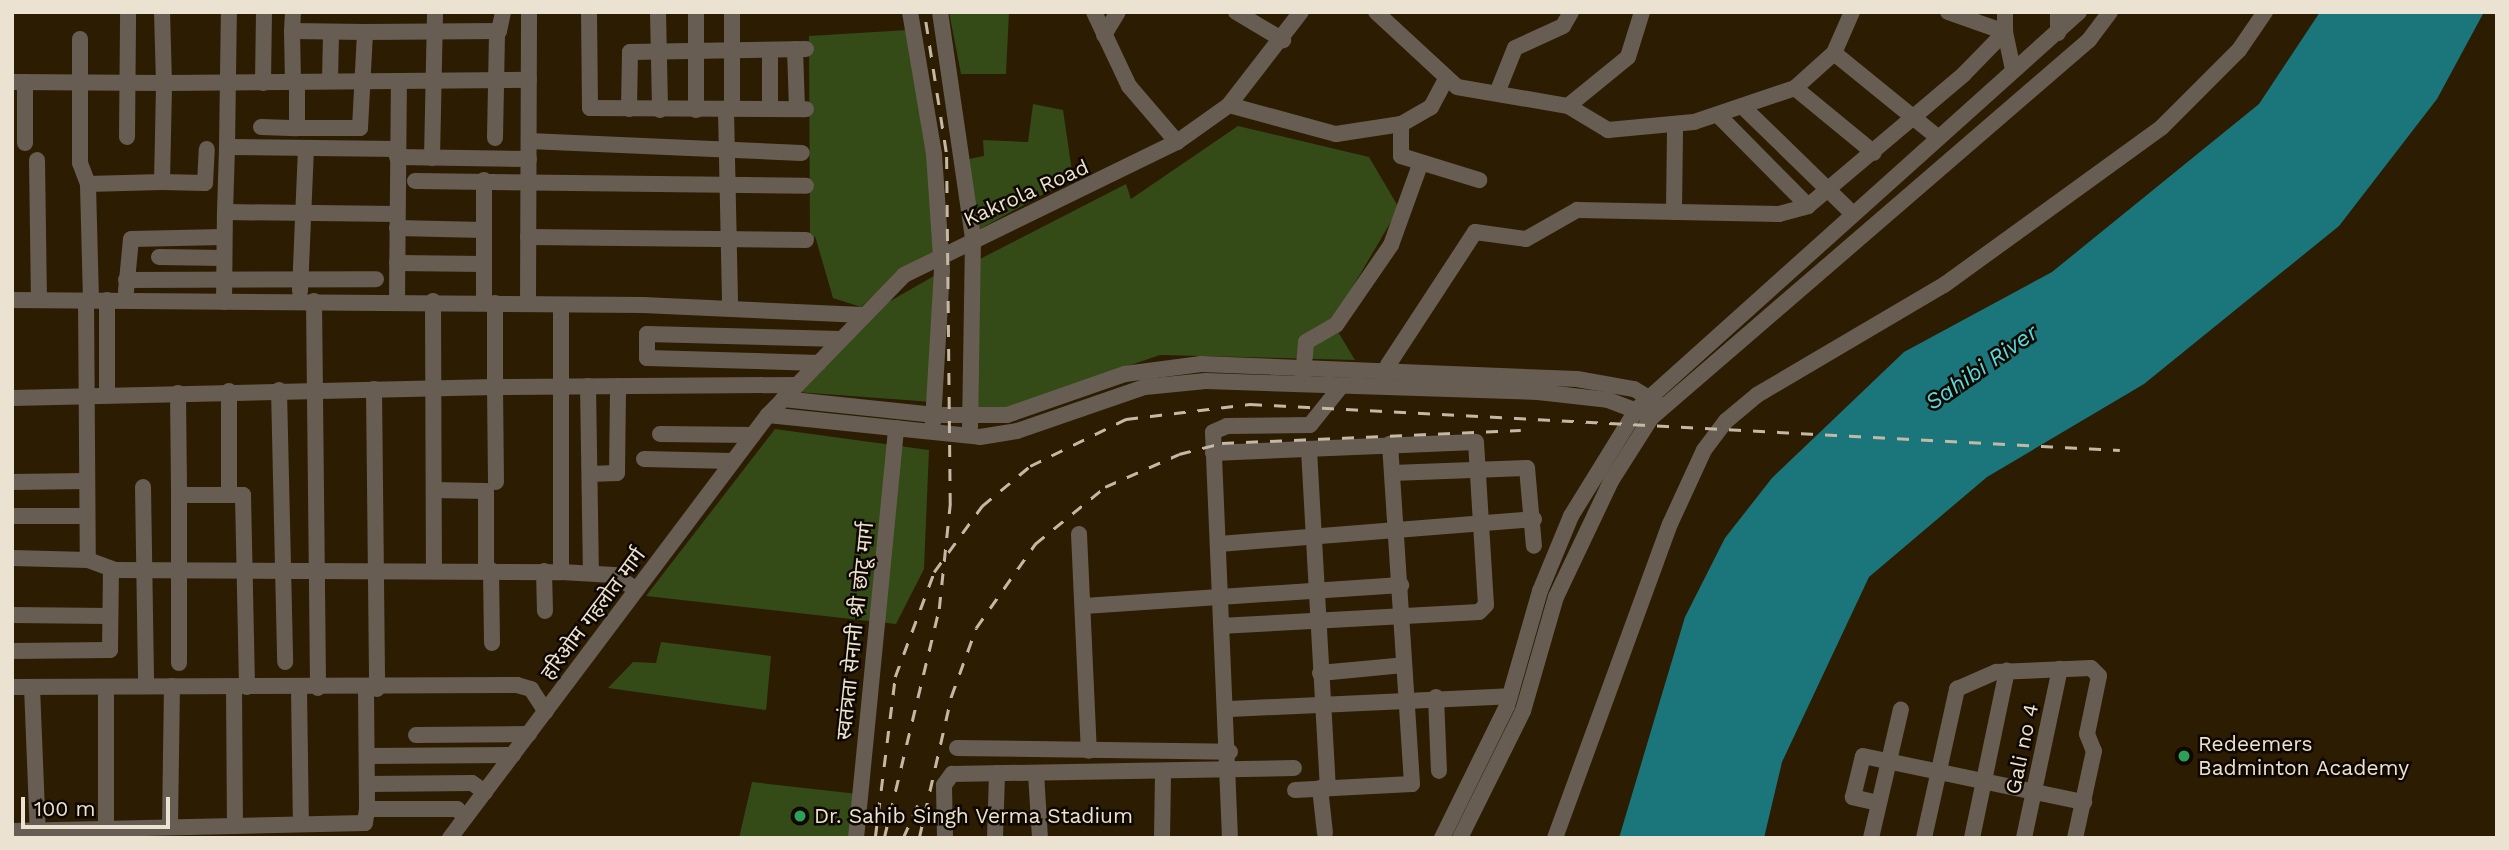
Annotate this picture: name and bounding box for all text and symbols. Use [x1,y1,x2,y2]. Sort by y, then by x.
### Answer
street label: Kakrola Road [959,154,1093,232]
water label: Sahibi River [1921,319,2043,417]
street label: स्वतंत्रता सेनानी श्री छोटू मार्ग [831,521,879,741]
street label: हरिओम गहलोत मार्ग [535,543,651,685]
street label: Gali no 4 [2000,701,2044,797]
place label: Redeemers Badminton Academy [2198,731,2410,781]
marker: Redeemers Badminton Academy [2176,748,2192,764]
scale bar [24,784,173,828]
text: 100 m [34,796,96,821]
place label: Dr. Sahib Singh Verma Stadium [814,803,1134,829]
marker: Dr. Sahib Singh Verma Stadium [792,808,808,824]

